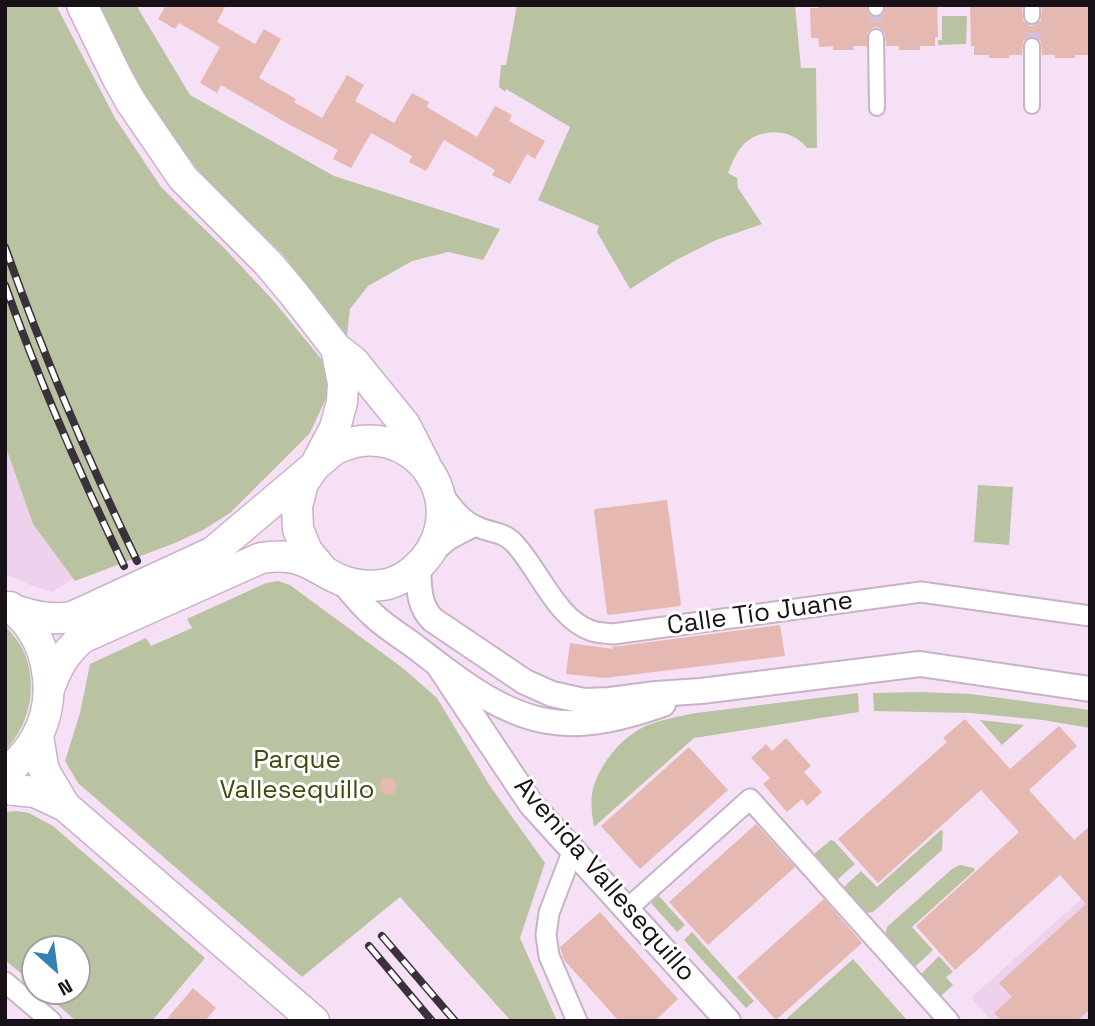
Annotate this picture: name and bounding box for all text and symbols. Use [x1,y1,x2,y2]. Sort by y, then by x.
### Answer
street label: Calle Tío Juane [665,586,855,642]
park label: Parque Vallesequillo [219,745,375,806]
street label: Avenida Vallesequillo [507,771,701,989]
north arrow [21,935,91,1005]
text: N [54,973,77,1001]

